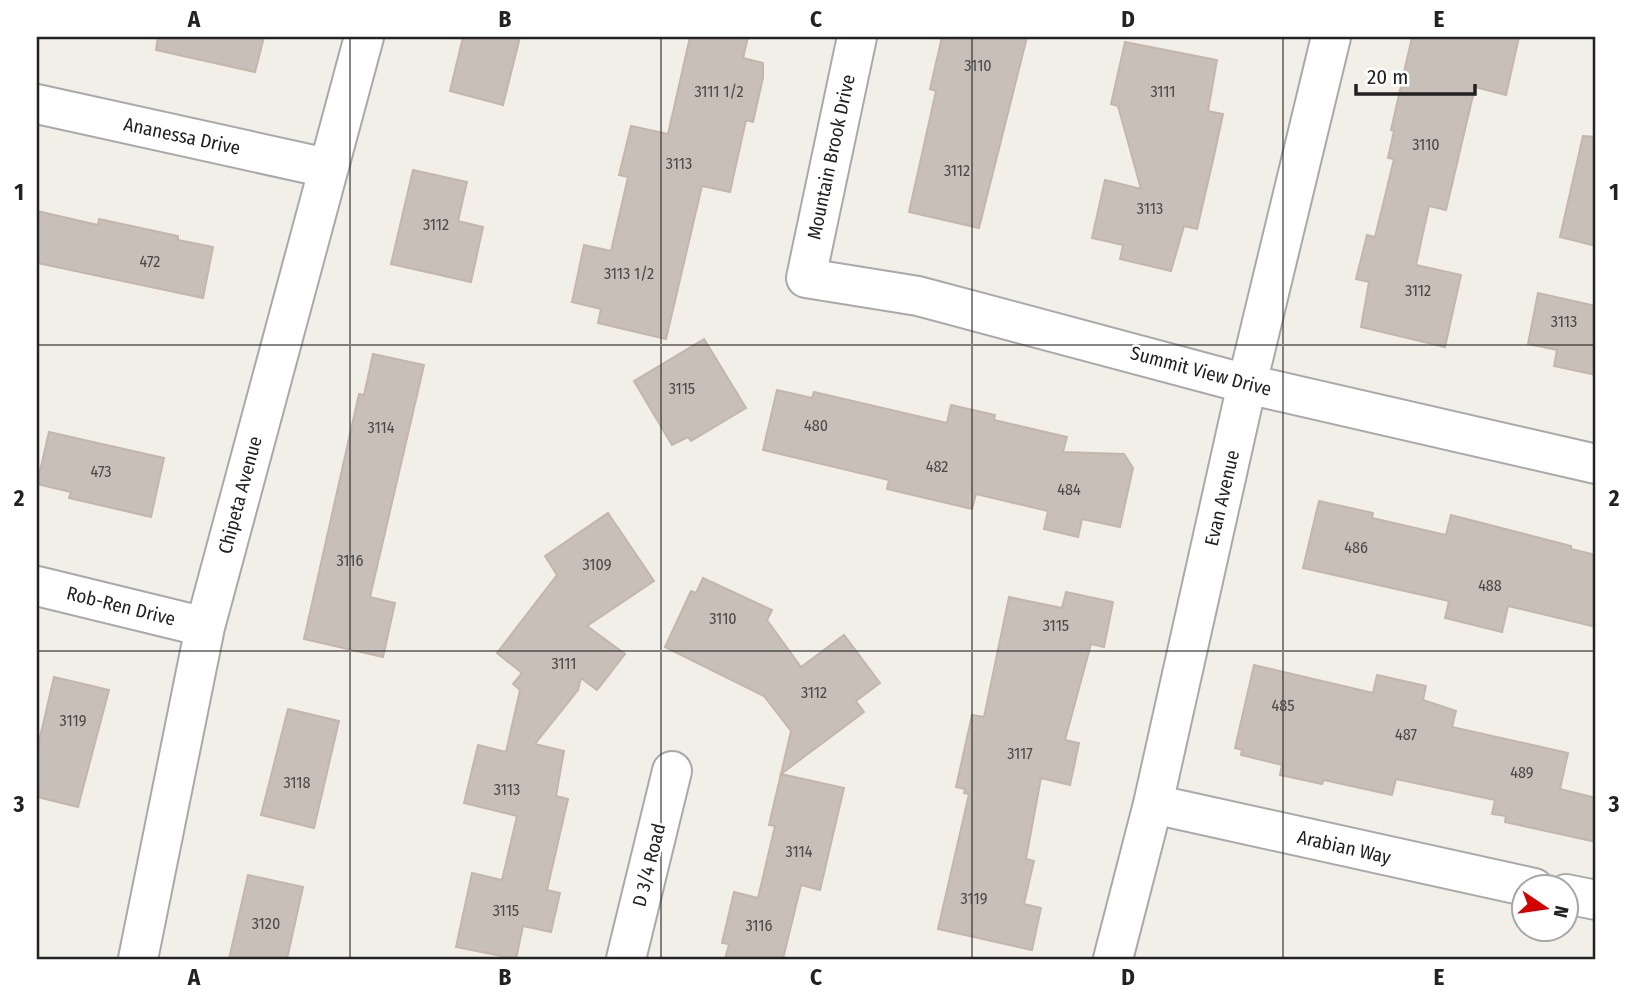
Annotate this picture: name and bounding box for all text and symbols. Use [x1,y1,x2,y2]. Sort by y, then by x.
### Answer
text: A [187,5,201,33]
text: B [499,5,512,33]
text: C [810,5,822,33]
text: D [1121,5,1135,33]
text: E [1434,5,1445,33]
scale bar [1356,52,1476,96]
house number: 3110 [964,56,992,75]
text: 20 m [1367,64,1408,90]
street label: Mountain Brook Drive [802,72,860,242]
house number: 3111 1/2 [694,82,744,101]
house number: 3111 [1150,82,1176,101]
street label: Ananessa Drive [122,112,242,160]
house number: 3110 [1412,135,1440,154]
house number: 3113 [666,154,692,173]
house number: 3112 [944,161,970,180]
text: 1 [14,178,24,206]
text: 1 [1609,178,1619,206]
house number: 3113 [1137,199,1163,218]
house number: 3112 [423,215,449,234]
house number: 472 [140,252,160,271]
house number: 3113 1/2 [604,264,654,283]
house number: 3112 [1405,281,1431,300]
house number: 3113 [1551,312,1577,331]
street label: Summit View Drive [1128,341,1274,401]
house number: 3115 [669,379,695,398]
house number: 480 [804,416,828,435]
house number: 3114 [368,418,395,437]
street label: Chipeta Avenue [213,434,267,556]
street label: Evan Avenue [1200,448,1244,548]
house number: 482 [926,457,948,476]
house number: 473 [90,462,112,481]
house number: 484 [1057,480,1081,499]
text: 2 [13,484,25,512]
text: 2 [1608,484,1620,512]
house number: 486 [1344,538,1368,557]
house number: 3116 [336,551,364,570]
house number: 3109 [582,555,612,574]
house number: 488 [1478,576,1502,595]
street label: Rob-Ren Drive [64,581,178,631]
house number: 3110 [709,609,737,628]
house number: 3115 [1043,616,1069,635]
house number: 3111 [551,654,577,673]
house number: 3112 [801,683,827,702]
house number: 485 [1271,696,1295,715]
house number: 3119 [60,711,87,730]
house number: 487 [1395,725,1418,744]
house number: 3117 [1007,744,1033,763]
house number: 489 [1510,763,1534,782]
house number: 3118 [283,773,311,792]
house number: 3113 [494,780,520,799]
text: 3 [13,790,25,818]
text: 3 [1608,790,1620,818]
street label: D 3/4 Road [628,821,670,909]
street label: Arabian Way [1295,825,1393,869]
house number: 3114 [786,842,813,861]
north arrow [1510,874,1580,944]
house number: 3119 [961,889,988,908]
house number: 3115 [493,901,519,920]
text: N [1549,904,1574,920]
house number: 3120 [252,914,280,933]
house number: 3116 [745,916,773,935]
text: A [187,963,201,991]
text: B [499,963,512,991]
text: C [810,963,822,991]
text: D [1121,963,1135,991]
text: E [1434,963,1445,991]

